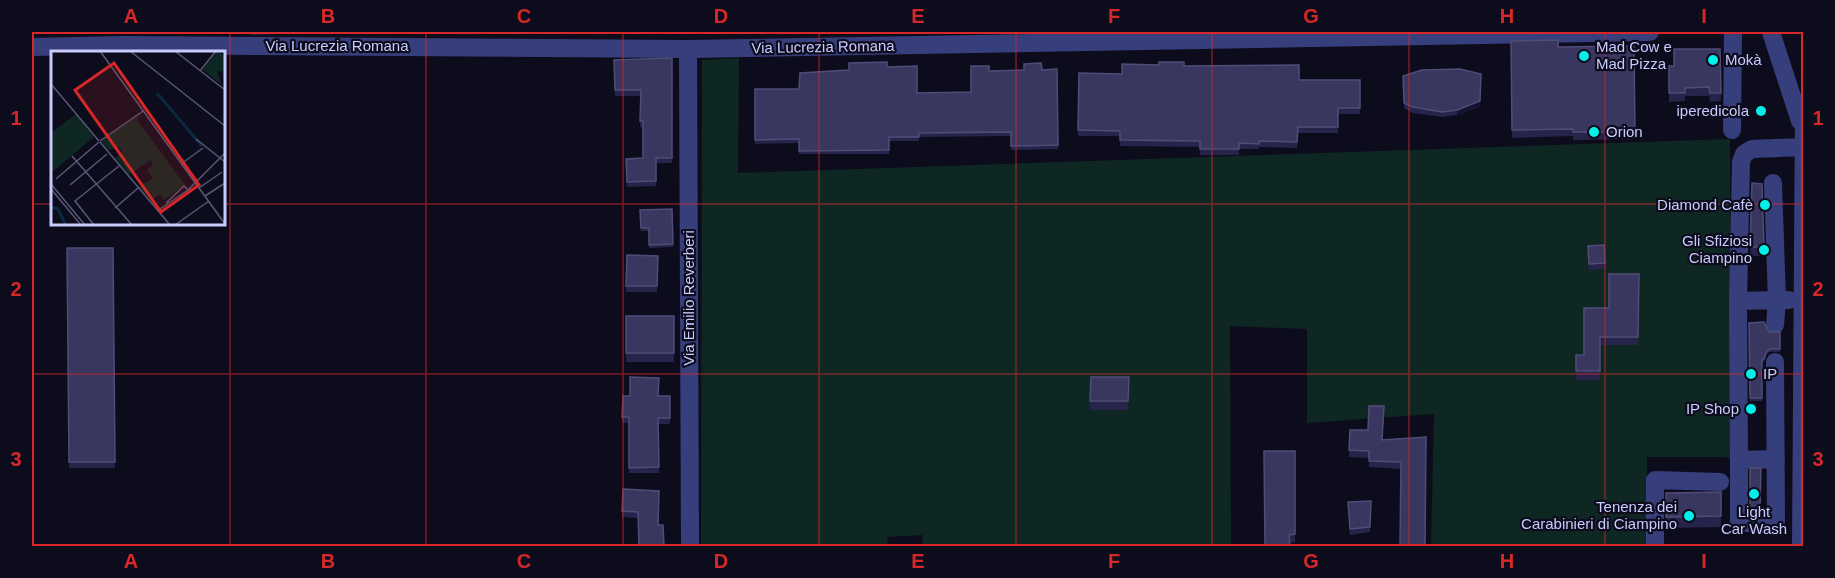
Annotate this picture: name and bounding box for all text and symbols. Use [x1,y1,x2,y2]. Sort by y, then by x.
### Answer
text: A [124,5,138,27]
text: B [321,5,335,27]
text: C [517,5,531,27]
text: D [714,5,728,27]
text: E [911,5,925,27]
text: F [1108,5,1120,27]
text: G [1303,5,1319,27]
text: H [1500,5,1514,27]
text: I [1701,5,1707,27]
street label: Via Lucrezia Romana [265,37,409,54]
street label: Via Lucrezia Romana [751,37,895,56]
place label: Mad Cow e Mad Pizza [1596,38,1672,72]
marker: Mad Cow e Mad Pizza [1577,49,1591,63]
inset map [51,51,225,225]
place label: Mokà [1725,51,1762,68]
marker: Mokà [1706,53,1720,67]
place label: iperedicola [1676,102,1750,119]
marker: iperedicola [1754,104,1768,118]
text: 1 [10,107,22,129]
text: 1 [1812,107,1824,129]
place label: Orion [1606,123,1643,140]
marker: Orion [1587,125,1601,139]
place label: Diamond Cafè [1657,196,1753,213]
marker: Diamond Cafè [1758,198,1772,212]
street label: Via Emilio Reverberi [680,230,697,366]
place label: Gli Sfiziosi Ciampino [1682,232,1752,266]
marker: Gli Sfiziosi Ciampino [1757,243,1771,257]
text: 2 [10,278,22,300]
text: 2 [1812,278,1824,300]
place label: IP [1763,365,1777,382]
marker: IP [1744,367,1758,381]
place label: IP Shop [1686,400,1739,417]
marker: IP Shop [1744,402,1758,416]
text: 3 [10,448,22,470]
text: 3 [1812,448,1824,470]
marker: Light Car Wash [1747,487,1761,501]
place label: Tenenza dei Carabinieri di Ciampino [1521,498,1677,532]
place label: Light Car Wash [1721,503,1787,537]
marker: Tenenza dei Carabinieri di Ciampino [1682,509,1696,523]
text: A [124,550,138,572]
text: B [321,550,335,572]
text: C [517,550,531,572]
text: D [714,550,728,572]
text: E [911,550,925,572]
text: F [1108,550,1120,572]
text: G [1303,550,1319,572]
text: H [1500,550,1514,572]
text: I [1701,550,1707,572]

